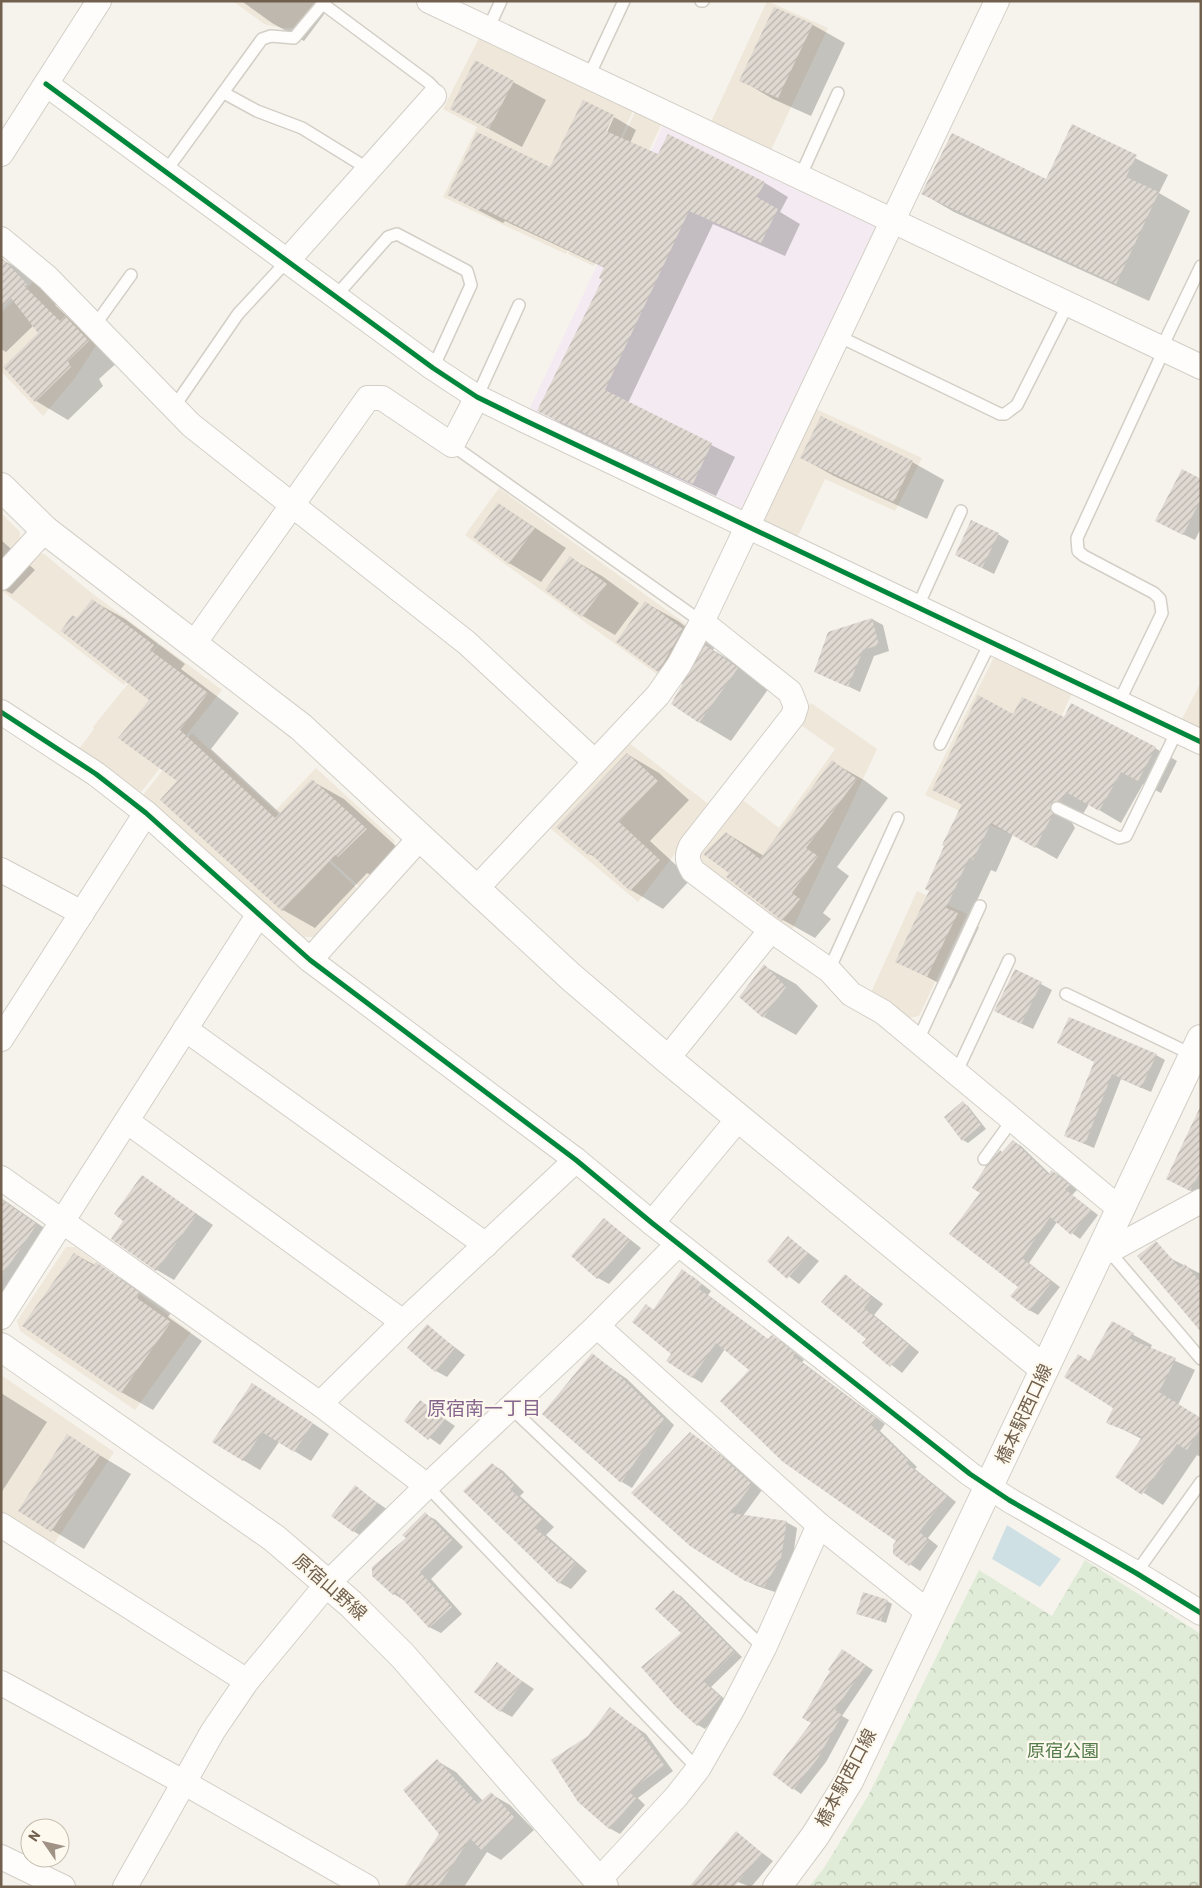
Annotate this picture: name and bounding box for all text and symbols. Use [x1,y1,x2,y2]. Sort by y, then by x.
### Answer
street label: 橋本駅西口線 [990,1360,1056,1467]
district label: 原宿南一丁目 [427,1396,541,1419]
street label: 原宿山野線 [289,1548,372,1624]
street label: 橋本駅西口線 [810,1725,880,1830]
park label: 原宿公園 [1027,1739,1099,1761]
north arrow [20,1818,70,1868]
text: N [24,1827,43,1844]

